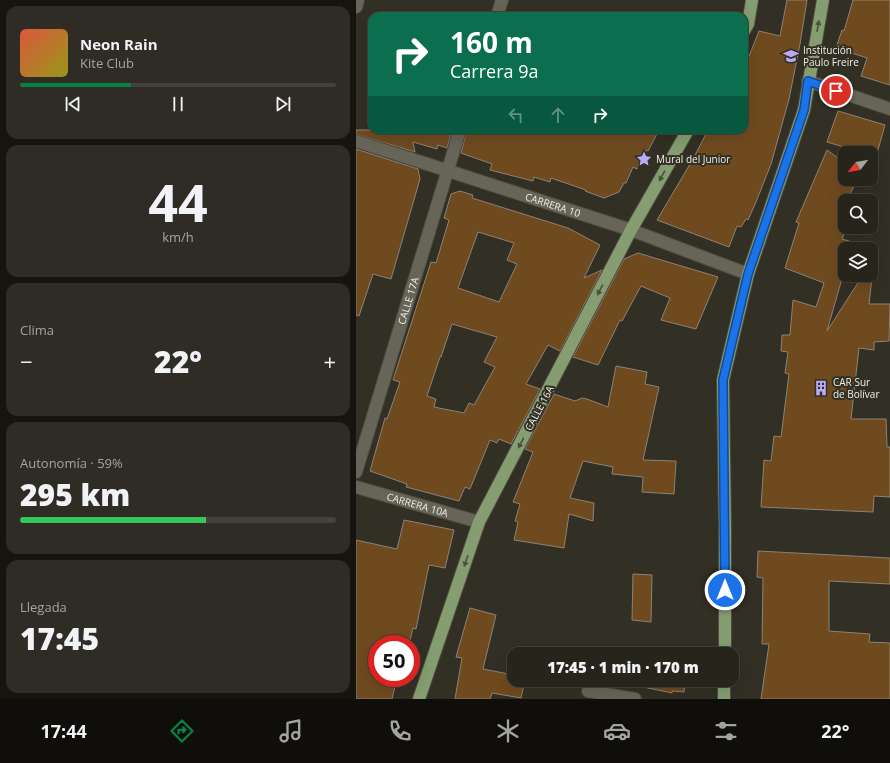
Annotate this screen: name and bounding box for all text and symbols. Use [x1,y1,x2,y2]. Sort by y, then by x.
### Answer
one-way arrow [815,20,821,33]
text: 160 m [450,23,533,61]
icon: right [384,28,436,80]
text: Neon Rain [80,34,158,54]
place label: Institución Paulo Freire [803,43,859,69]
school or university icon: Institución Paulo Freire [782,47,800,65]
text: Kite Club [80,54,134,72]
text: Carrera 9a [450,59,539,83]
pin [819,74,853,108]
icon: arrive [825,80,847,102]
icon: previous [62,93,84,115]
icon: pause [167,93,189,115]
icon: next [272,93,294,115]
icon: left [505,104,527,126]
icon: ahead [547,104,569,126]
icon: right [589,104,611,126]
north arrow [838,146,878,186]
map controls [838,146,878,282]
place icon: Mural del Junior [635,150,653,168]
place label: Mural del Junior [656,152,730,166]
text: 44 [148,166,208,237]
one-way arrow [658,170,665,182]
street label: CARRERA 10 [524,189,583,220]
button: search [838,194,878,234]
text: km/h [162,228,194,246]
button: layers [838,242,878,282]
street label: CALLE 17A [394,275,422,326]
one-way arrow [597,285,603,296]
text: Clima [20,321,54,339]
text: 22° [154,341,202,382]
text: − [20,346,33,376]
text: + [323,346,336,376]
place label: CAR Sur de Bolívar [833,375,880,401]
building icon: CAR Sur de Bolívar [812,379,830,397]
street label: CALLE 16A [521,382,557,433]
one-way arrow [517,437,524,449]
text: Autonomía · 59% [20,454,123,472]
text: 295 km [20,474,130,515]
street label: CARRERA 10A [385,489,451,520]
one-way arrow [463,555,469,567]
position arrow [704,569,746,611]
text: Llegada [20,598,67,616]
text: 17:45 [20,618,99,659]
speed limit sign: 50 [368,635,420,687]
text: 17:45 · 1 min · 170 m [547,657,699,677]
icon: directions [168,717,196,745]
icon: music [277,717,305,745]
icon: phone [386,717,414,745]
icon: climate [494,717,522,745]
icon: car [603,717,631,745]
icon: filters [712,717,740,745]
text: 17:44 [40,719,87,743]
text: 22° [821,719,850,743]

